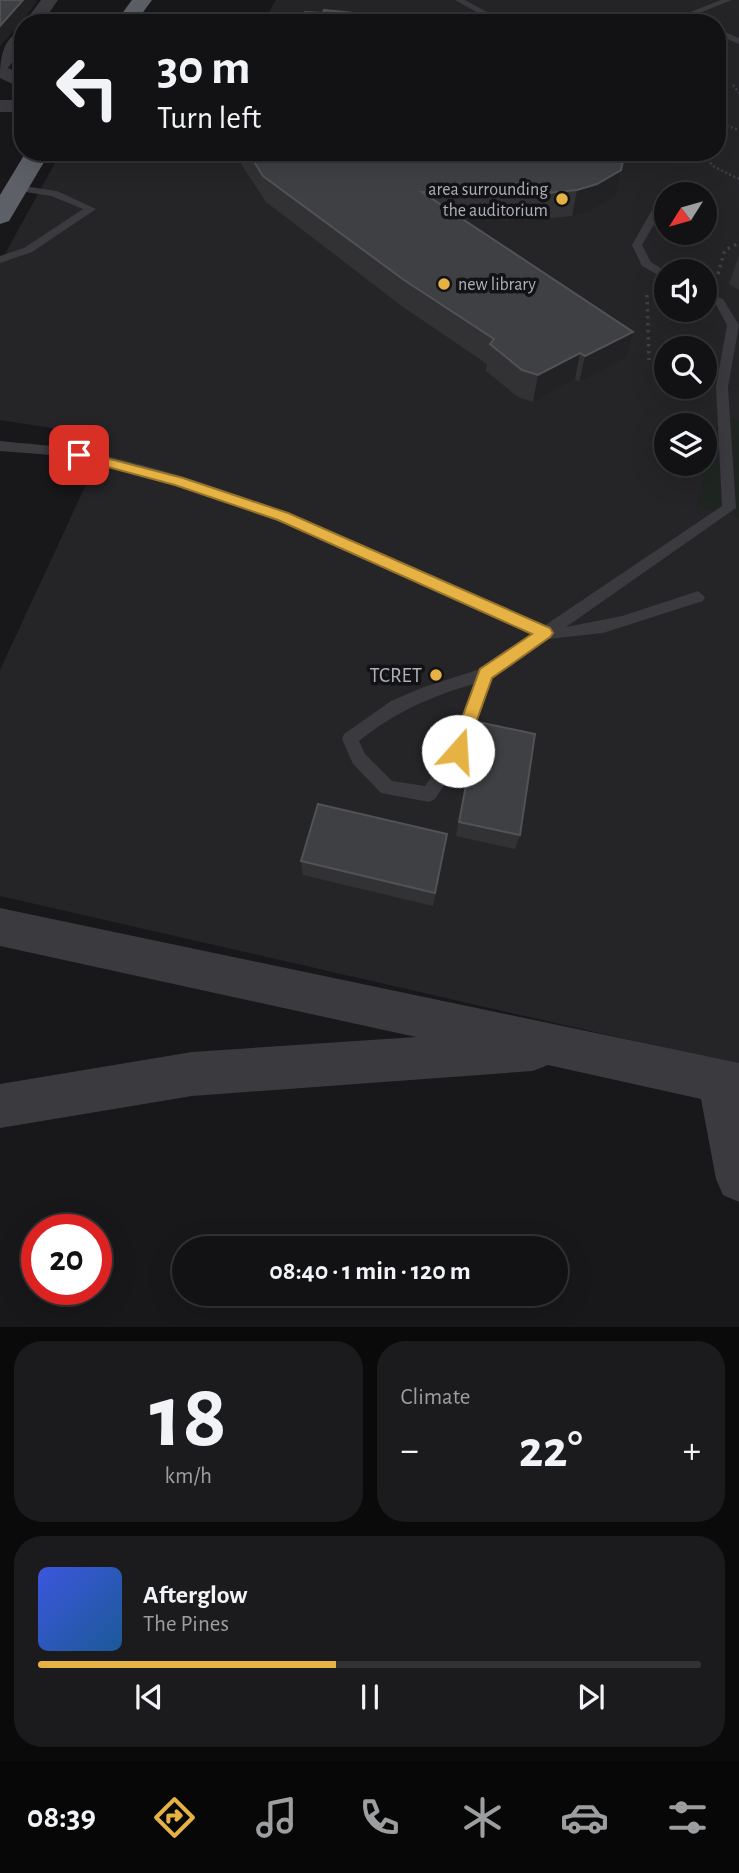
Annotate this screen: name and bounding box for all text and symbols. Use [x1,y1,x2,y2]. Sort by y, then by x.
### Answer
icon: left [42,42,133,133]
text: 30 m [157,44,251,93]
text: Turn left [157,102,261,134]
place label: area surrounding the auditorium [428,181,548,220]
north arrow [654,182,718,245]
map controls [654,182,717,476]
marker: area surrounding the auditorium [554,191,570,207]
button: sound [654,259,717,322]
marker: new library [436,276,452,292]
place label: new library [458,276,536,294]
button: search [654,336,717,399]
button: layers [654,413,717,476]
pin [49,425,109,485]
icon: arrive [60,436,98,474]
place label: TCRET [370,665,422,686]
marker: TCRET [428,667,444,683]
position arrow [421,714,495,788]
speed limit sign: 20 [21,1214,112,1305]
text: 08:40 · 1 min · 120 m [269,1258,471,1284]
text: 18 [149,1372,227,1463]
text: Climate [401,1386,470,1409]
text: 22° [519,1424,583,1476]
text: − [401,1432,419,1470]
text: + [683,1432,701,1470]
text: km/h [165,1465,212,1488]
text: Afterglow [143,1582,247,1608]
text: The Pines [143,1613,229,1636]
icon: previous [130,1678,168,1716]
icon: pause [351,1678,389,1716]
icon: next [572,1678,610,1716]
icon: directions [150,1793,199,1842]
icon: music [252,1793,301,1842]
icon: phone [355,1793,404,1842]
icon: climate [458,1793,507,1842]
icon: car [560,1793,609,1842]
icon: filters [663,1793,712,1842]
text: 08:39 [27,1801,96,1833]

